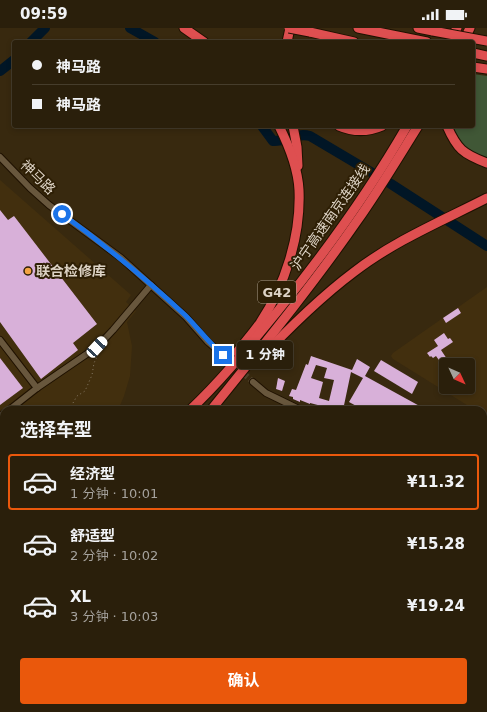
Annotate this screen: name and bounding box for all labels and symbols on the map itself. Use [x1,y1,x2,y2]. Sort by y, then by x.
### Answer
street label: 神马路 [17,157,59,197]
street label: 沪宁高速南京连接线 [287,161,373,273]
route start [53,205,71,223]
place label: 联合检修库 [36,263,106,279]
marker: 联合检修库 [23,266,33,276]
road number: G42 [258,281,296,303]
car [84,334,110,360]
callout: 1 分钟 [237,341,293,369]
route end [214,346,232,364]
north arrow [439,358,475,394]

